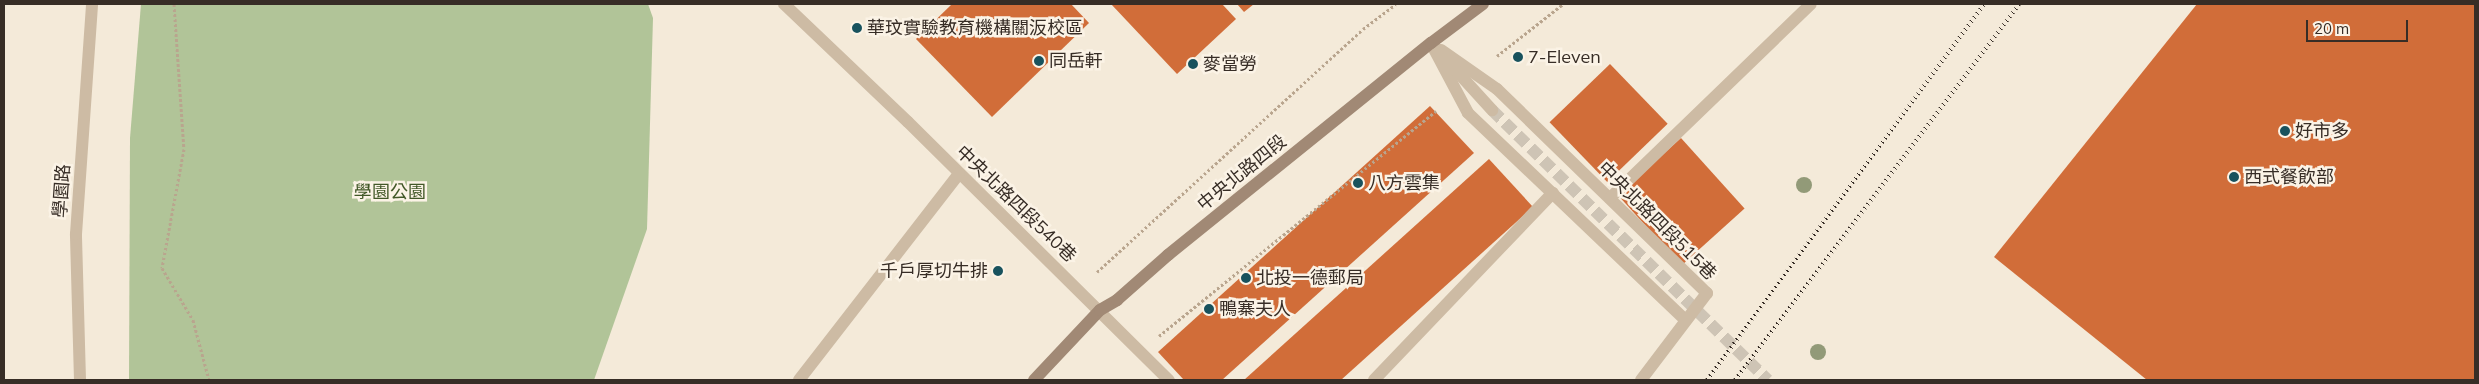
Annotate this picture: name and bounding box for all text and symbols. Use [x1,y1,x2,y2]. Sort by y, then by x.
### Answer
scale bar [2309,10,2412,42]
place label: 華玟實驗教育機構關汳校區 [867,17,1083,39]
text: 20 m [2314,19,2349,38]
marker: 華玟實驗教育機構關汳校區 [851,22,863,34]
place label: 7-Eleven [1528,46,1601,68]
place label: 同岳軒 [1049,50,1103,72]
marker: 7-Eleven [1512,51,1524,63]
place label: 麥當勞 [1203,53,1257,75]
marker: 同岳軒 [1033,55,1045,67]
marker: 麥當勞 [1187,58,1199,70]
place label: 好市多 [2295,120,2349,142]
marker: 好市多 [2279,125,2291,137]
street label: 中央北路四段 [1193,131,1291,215]
street label: 中央北路四段540巷 [952,141,1080,267]
street label: 中央北路四段515巷 [1593,157,1721,285]
street label: 學園路 [49,163,75,219]
place label: 西式餐飲部 [2244,166,2334,188]
marker: 西式餐飲部 [2228,171,2240,183]
place label: 八方雲集 [1368,172,1440,194]
marker: 八方雲集 [1352,177,1364,189]
park label: 學園公園 [354,181,426,203]
place label: 千戶厚切牛排 [880,260,988,282]
marker: 千戶厚切牛排 [992,265,1004,277]
place label: 北投一德郵局 [1256,267,1364,289]
marker: 北投一德郵局 [1240,272,1252,284]
place label: 鴨寨夫人 [1219,298,1291,320]
marker: 鴨寨夫人 [1203,303,1215,315]

